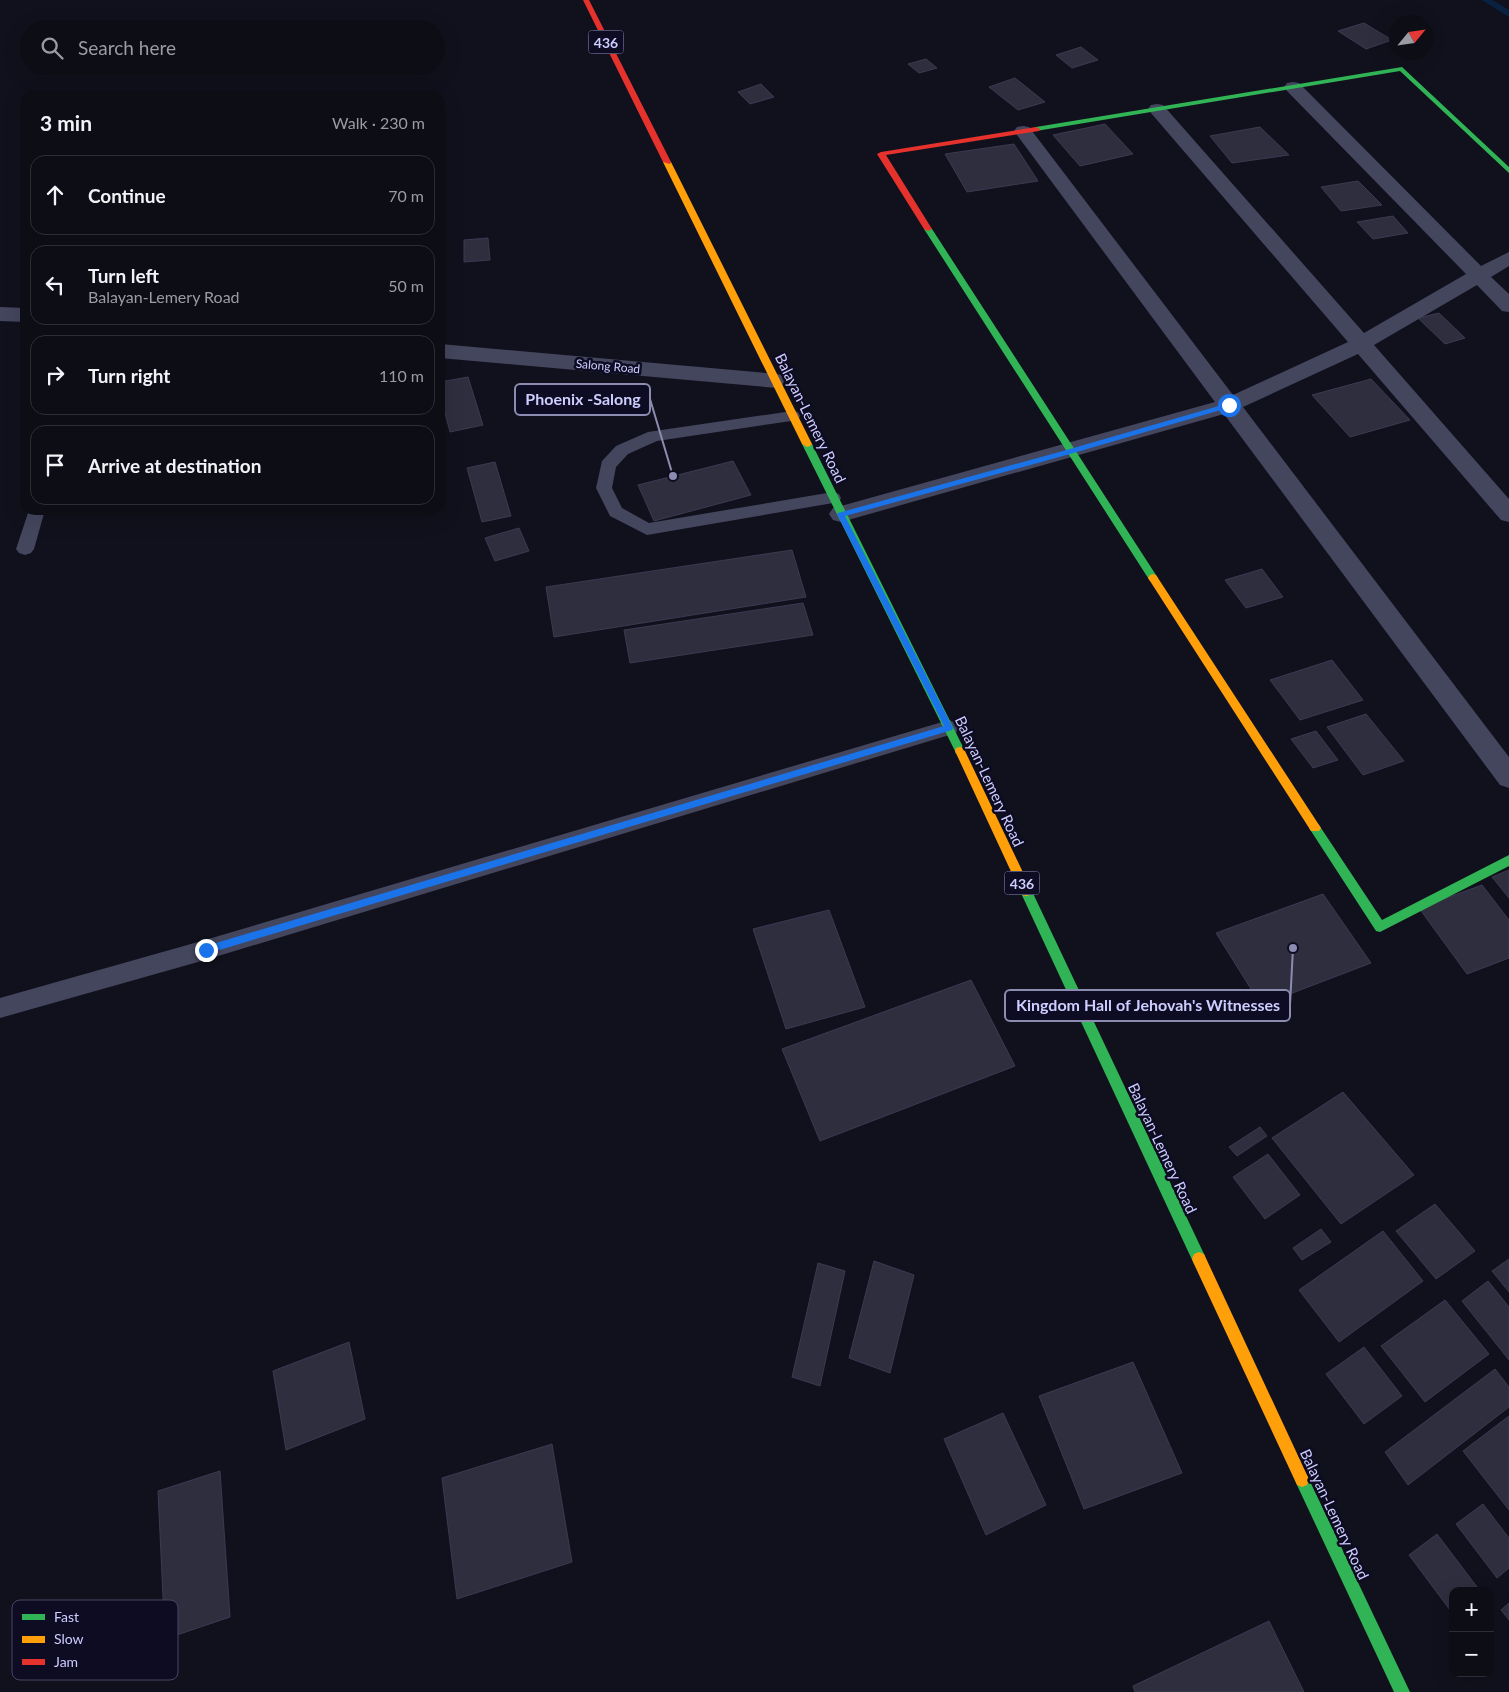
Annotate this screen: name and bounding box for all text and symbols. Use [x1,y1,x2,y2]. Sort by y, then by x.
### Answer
north arrow [1389,15,1434,60]
search box [20,20,445,75]
road number: 436 [588,31,624,54]
icon: search [38,34,66,62]
text: Search here [78,36,176,59]
text: 3 min [40,110,92,135]
text: Walk · 230 m [332,113,425,132]
icon: ahead [41,181,69,209]
text: Continue [88,184,166,207]
text: 70 m [388,186,424,205]
text: Turn left [88,264,159,287]
icon: left [41,271,69,299]
text: 50 m [388,276,424,295]
text: Balayan-Lemery Road [88,287,240,306]
street label: Balayan-Lemery Road [772,350,850,486]
street label: Salong Road [575,356,641,376]
icon: right [41,361,69,389]
text: Turn right [88,364,170,387]
text: 110 m [379,366,424,385]
callout: Phoenix -Salong [515,384,650,415]
text: Phoenix -Salong [525,389,641,408]
route start [1218,394,1241,417]
icon: arrive [41,451,69,479]
text: Arrive at destination [88,454,261,477]
street label: Balayan-Lemery Road [952,713,1028,849]
road number: 436 [1004,871,1040,894]
route end [195,939,218,962]
callout: Kingdom Hall of Jehovah's Witnesses [1005,990,1290,1021]
text: Kingdom Hall of Jehovah's Witnesses [1016,995,1280,1014]
street label: Balayan-Lemery Road [1125,1080,1201,1216]
street label: Balayan-Lemery Road [1297,1446,1373,1582]
map controls [1449,1587,1494,1677]
button: + [1449,1587,1494,1632]
legend [12,1600,178,1680]
text: Fast [54,1608,79,1625]
text: Slow [54,1630,84,1647]
button: − [1449,1632,1494,1677]
text: Jam [54,1653,78,1670]

